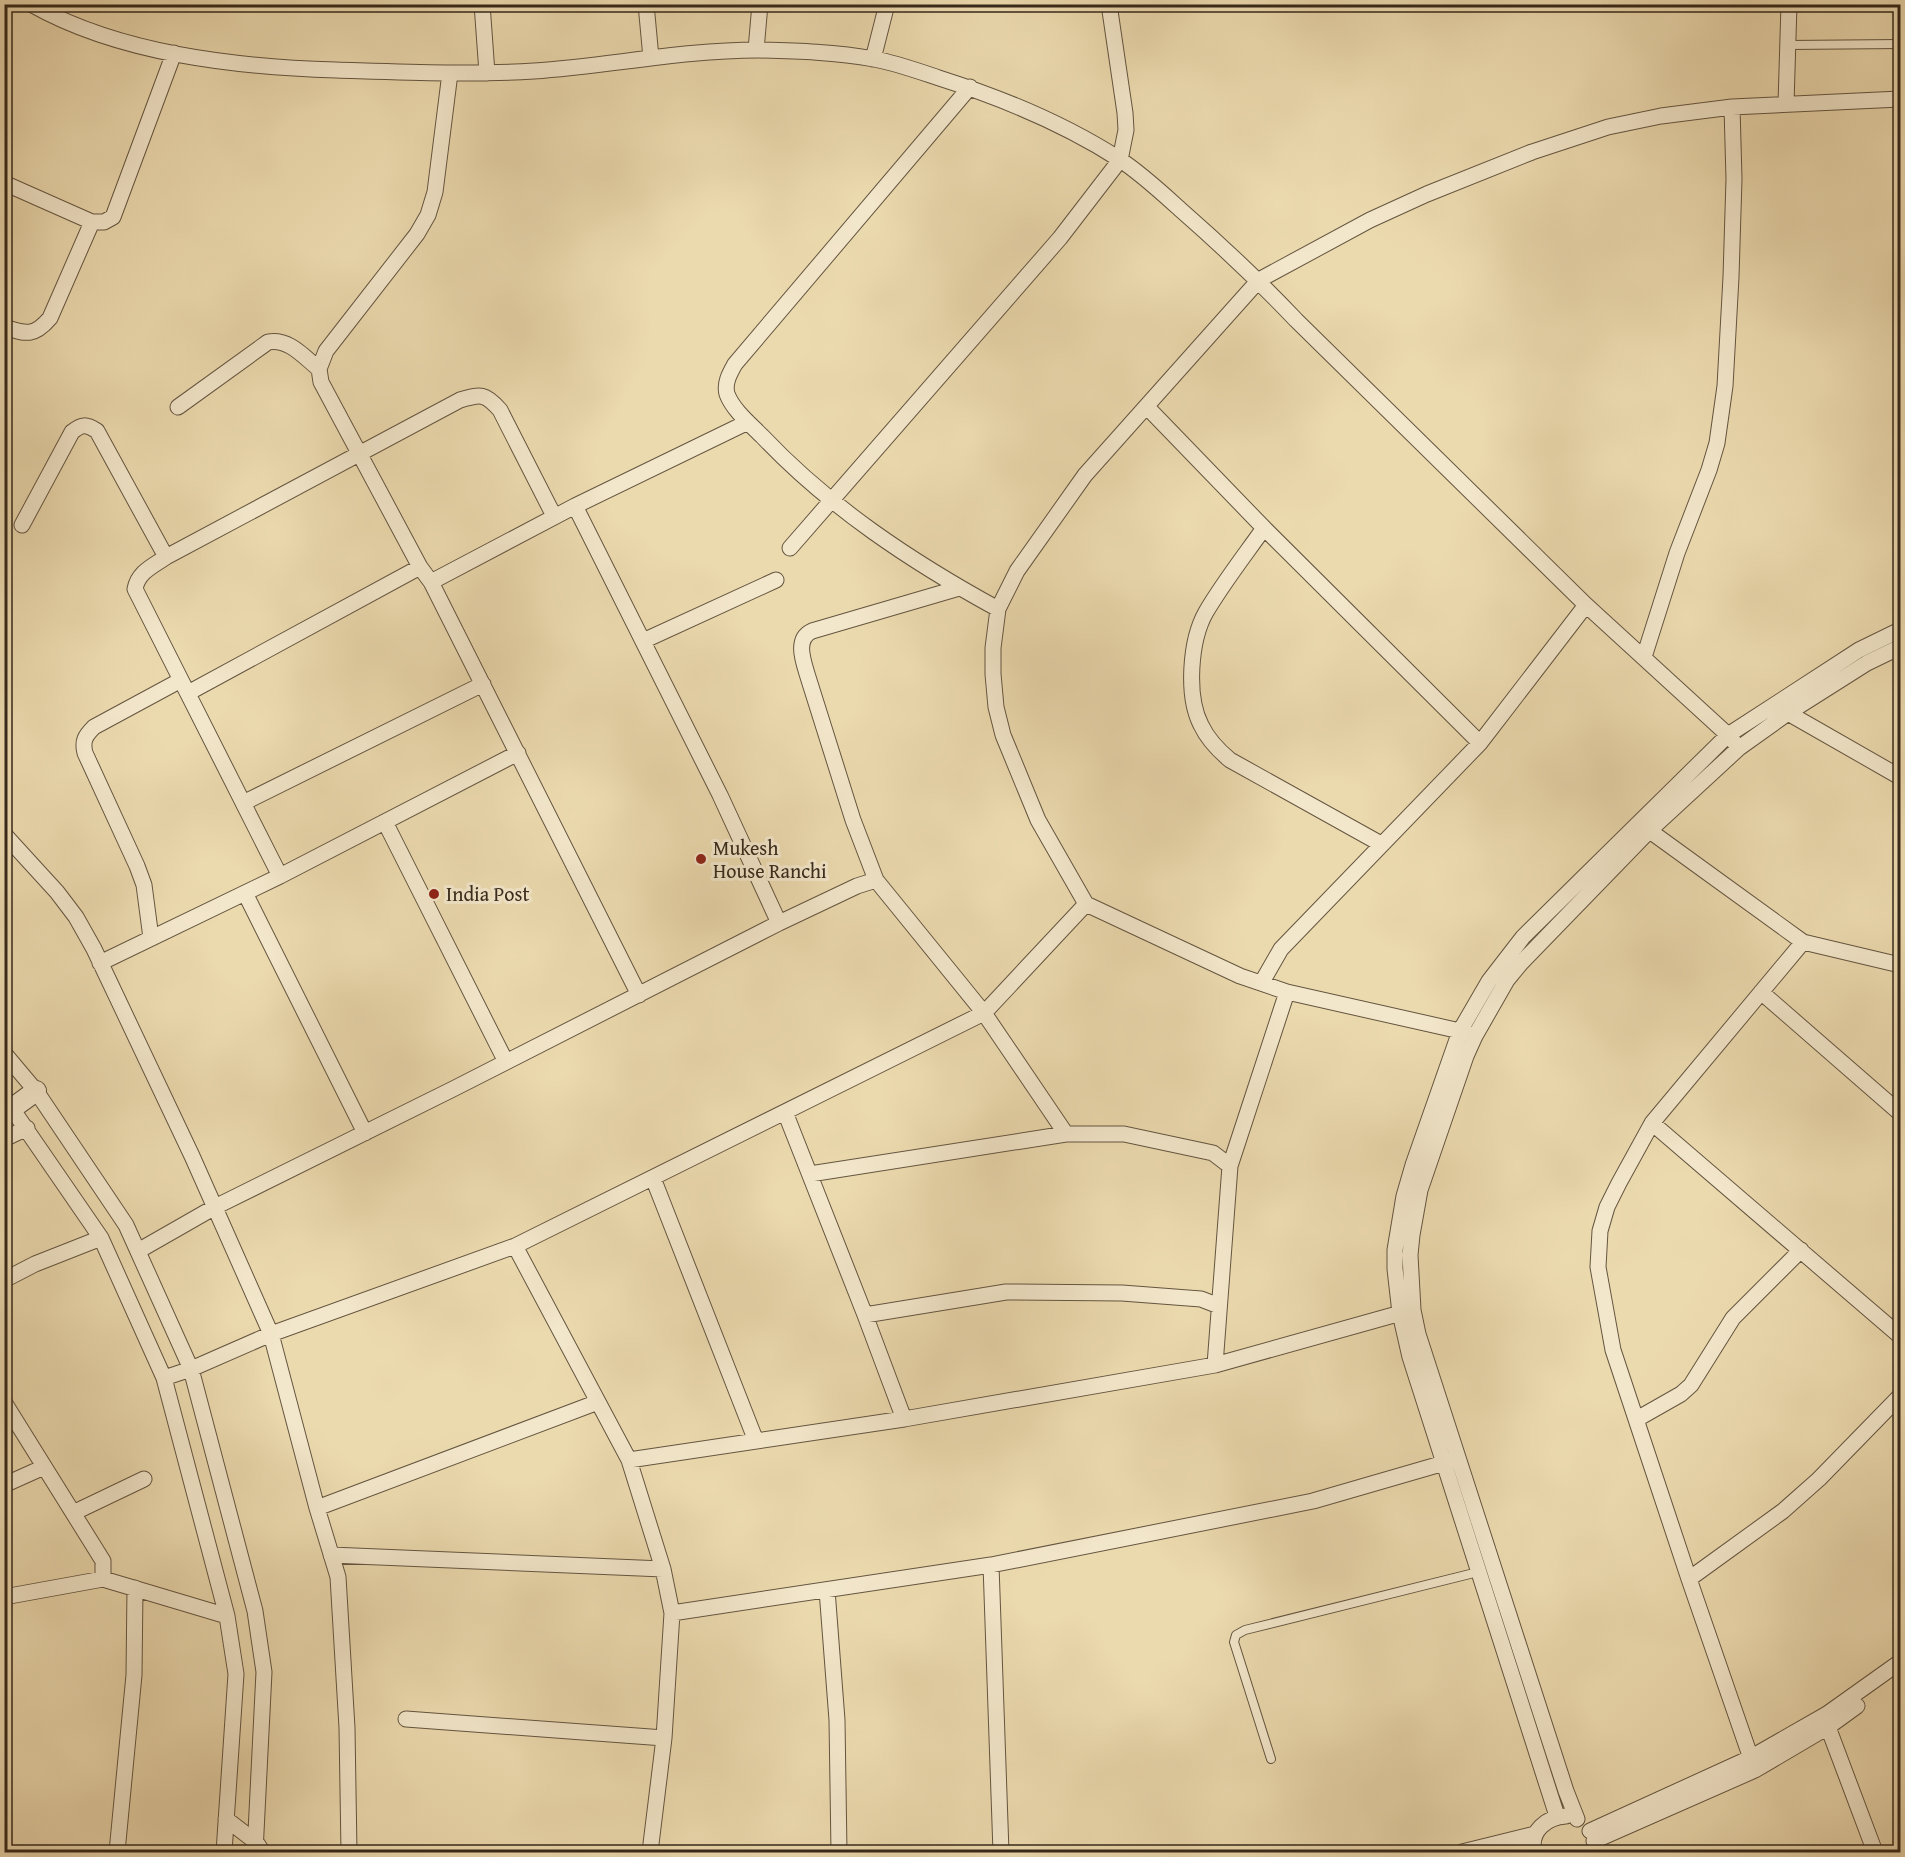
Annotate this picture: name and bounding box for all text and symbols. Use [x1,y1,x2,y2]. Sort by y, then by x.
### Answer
place label: Mukesh House Ranchi [713,833,827,885]
marker: Mukesh House Ranchi [694,852,708,866]
place label: India Post [446,879,530,908]
marker: India Post [427,887,441,901]

